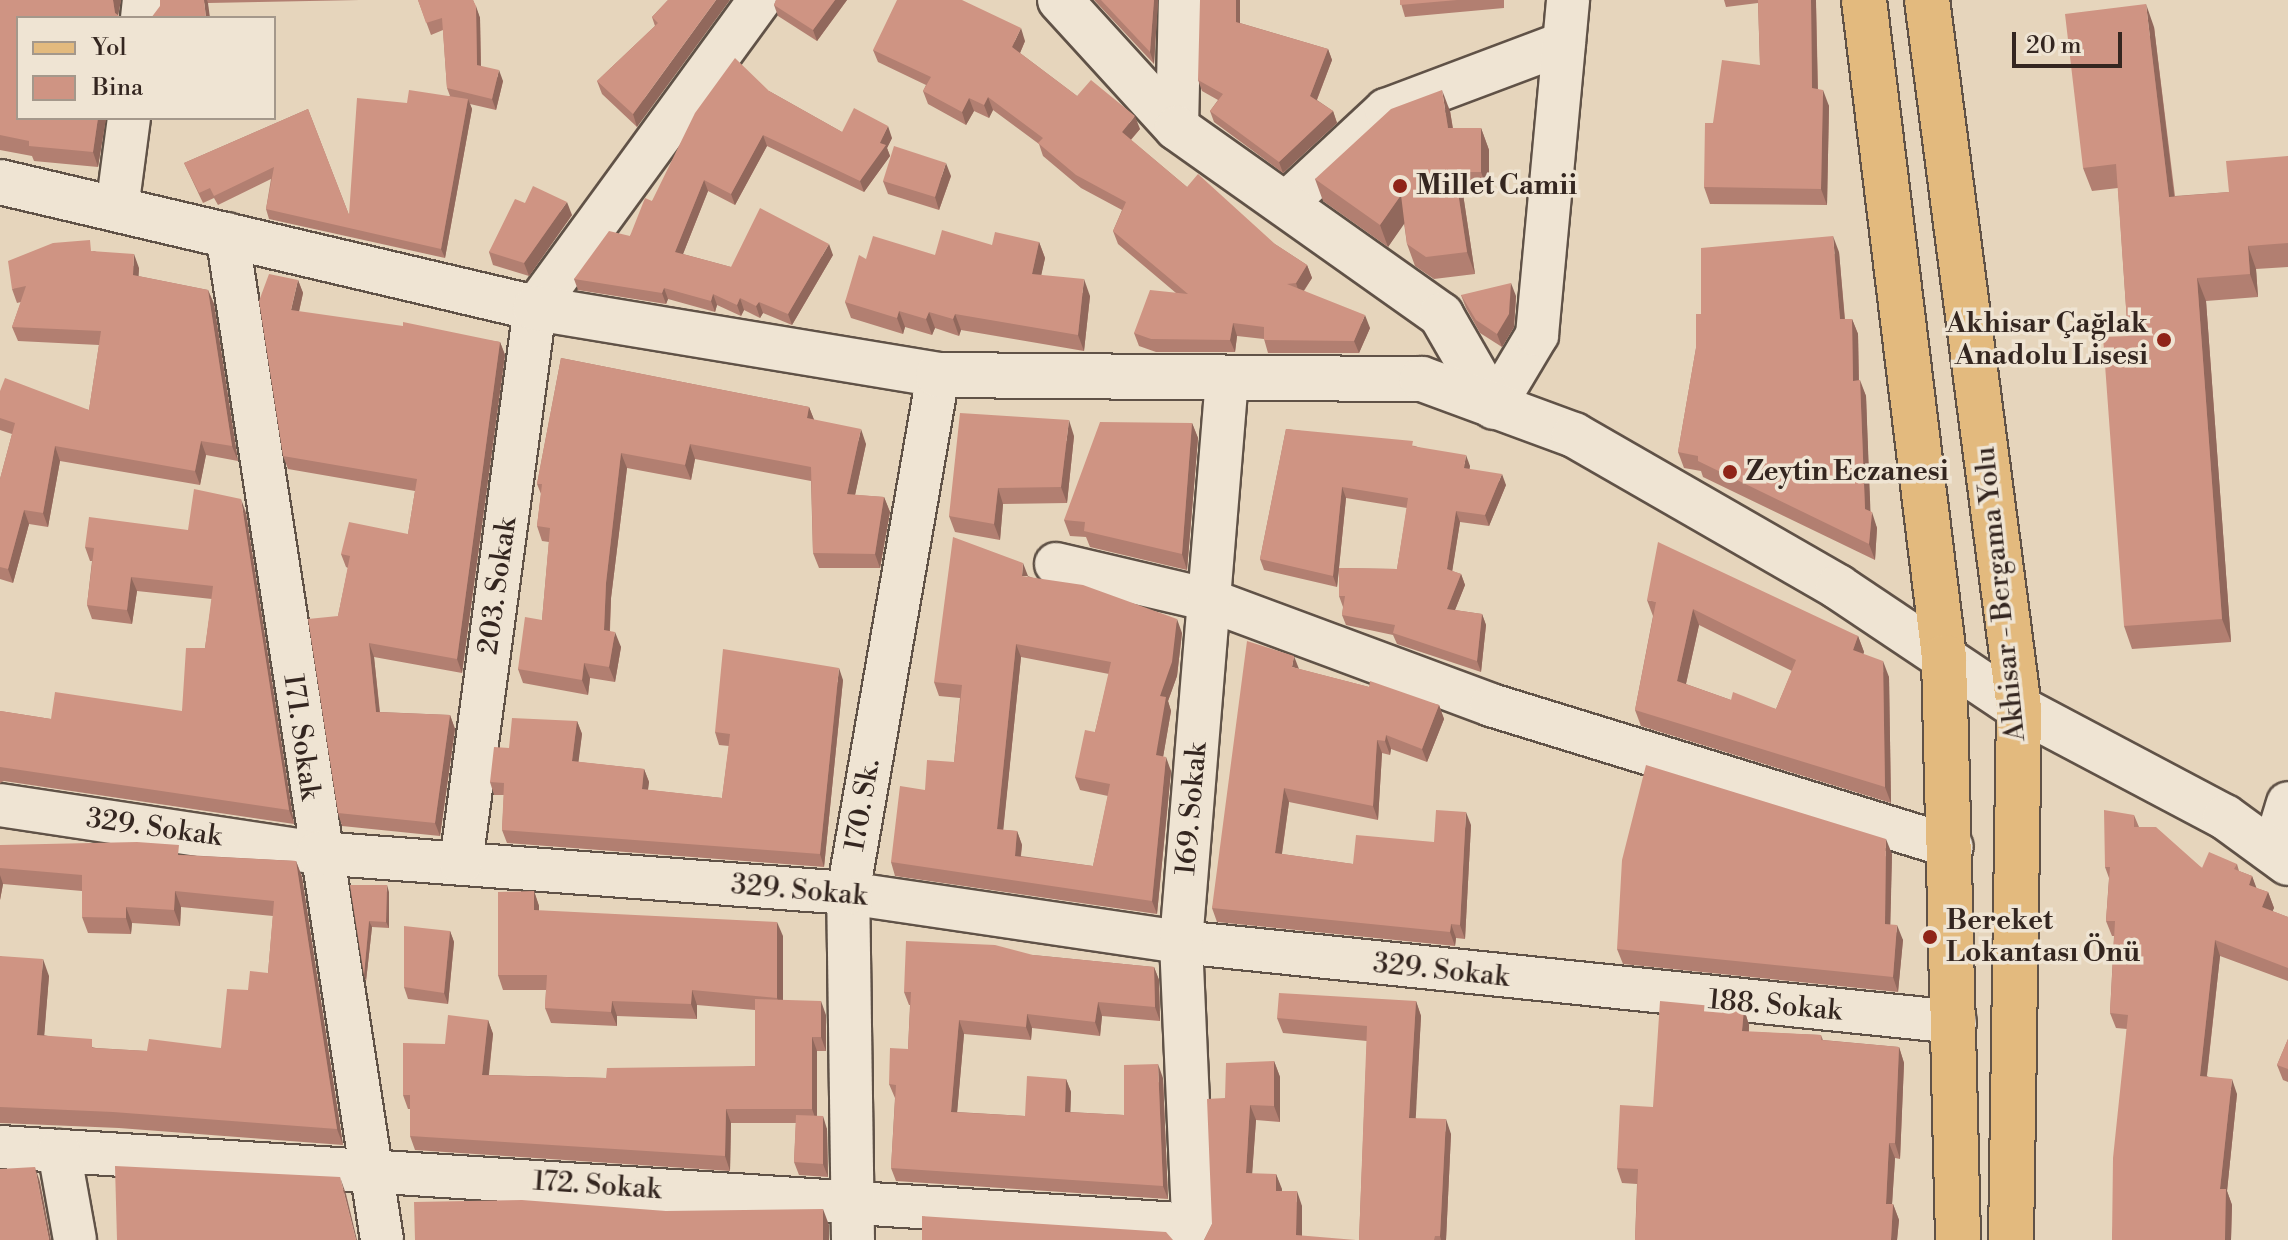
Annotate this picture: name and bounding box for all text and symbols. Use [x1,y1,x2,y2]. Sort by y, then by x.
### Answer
legend [16,16,276,120]
scale bar [2016,16,2126,66]
text: 20 m [2026,31,2082,61]
text: Yol [92,33,127,63]
text: Bina [92,73,143,103]
place label: Millet Camii [1416,169,1577,203]
marker: Millet Camii [1391,177,1409,195]
place label: Akhisar Çağlak Anadolu Lisesi [1946,307,2148,373]
marker: Akhisar Çağlak Anadolu Lisesi [2155,331,2173,349]
street label: Akhisar - Bergama Yolu [1969,445,2033,743]
place label: Zeytin Eczanesi [1746,455,1949,489]
marker: Zeytin Eczanesi [1721,463,1739,481]
street label: 203. Sokak [472,515,524,657]
street label: 171. Sokak [276,672,326,802]
street label: 169. Sokak [1169,741,1215,877]
street label: 170. Sk. [838,756,888,854]
street label: 329. Sokak [84,802,224,854]
street label: 329. Sokak [730,868,868,914]
place label: Bereket Lokantası Önü [1946,904,2140,970]
marker: Bereket Lokantası Önü [1921,928,1939,946]
street label: 329. Sokak [1371,947,1511,995]
street label: 188. Sokak [1707,983,1843,1029]
street label: 172. Sokak [532,1165,662,1207]

